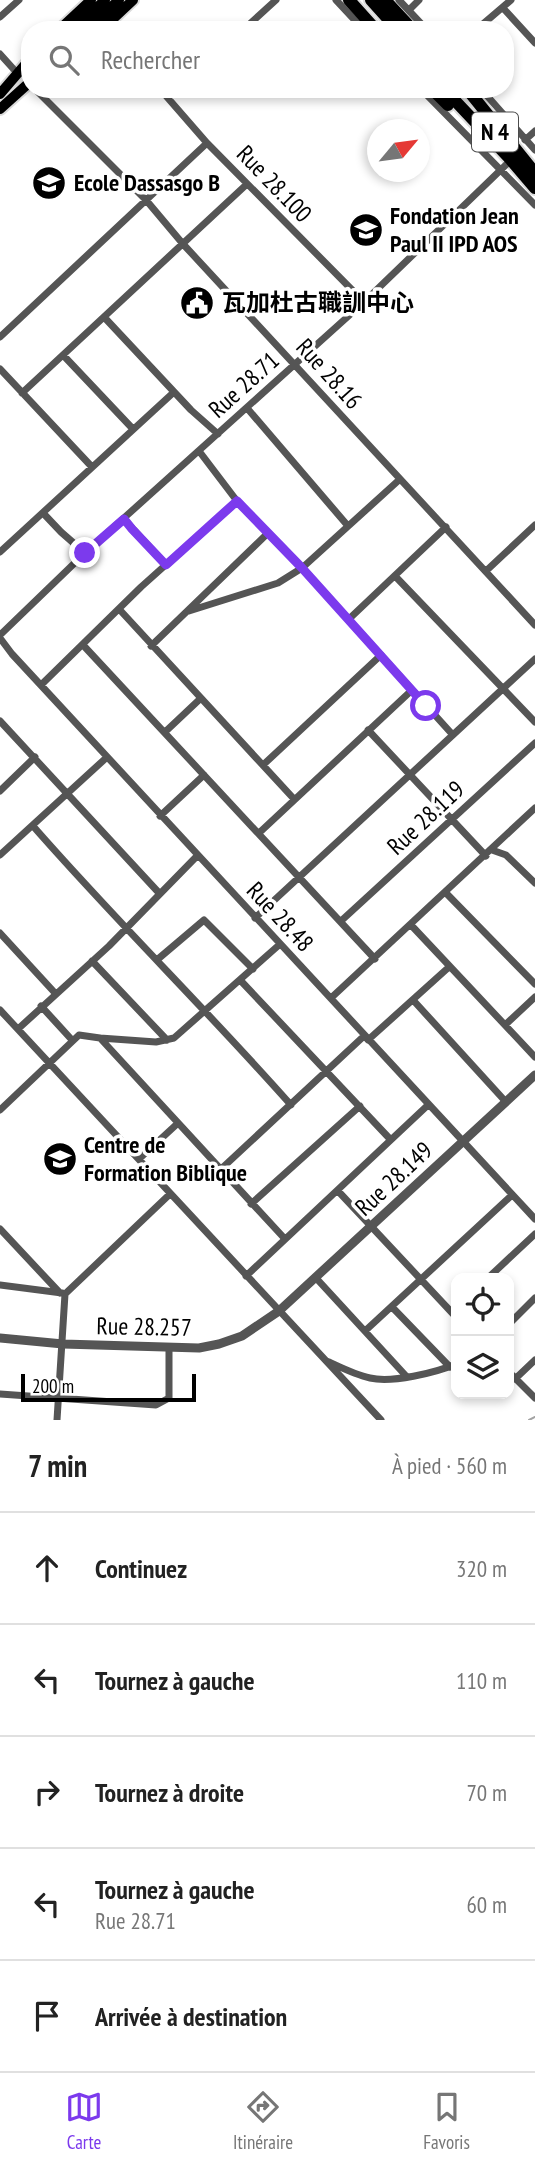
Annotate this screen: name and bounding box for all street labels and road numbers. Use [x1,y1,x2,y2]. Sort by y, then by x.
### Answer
road number: N 4 [472,113,518,152]
street label: Rue 28.100 [230,139,319,229]
street label: Rue 28.16 [290,332,369,415]
street label: Rue 28.71 [202,345,285,424]
street label: Rue 28.119 [380,774,471,861]
street label: Rue 28.48 [240,875,320,958]
street label: Rue 28.149 [348,1135,439,1222]
street label: Rue 28.257 [96,1310,192,1343]

